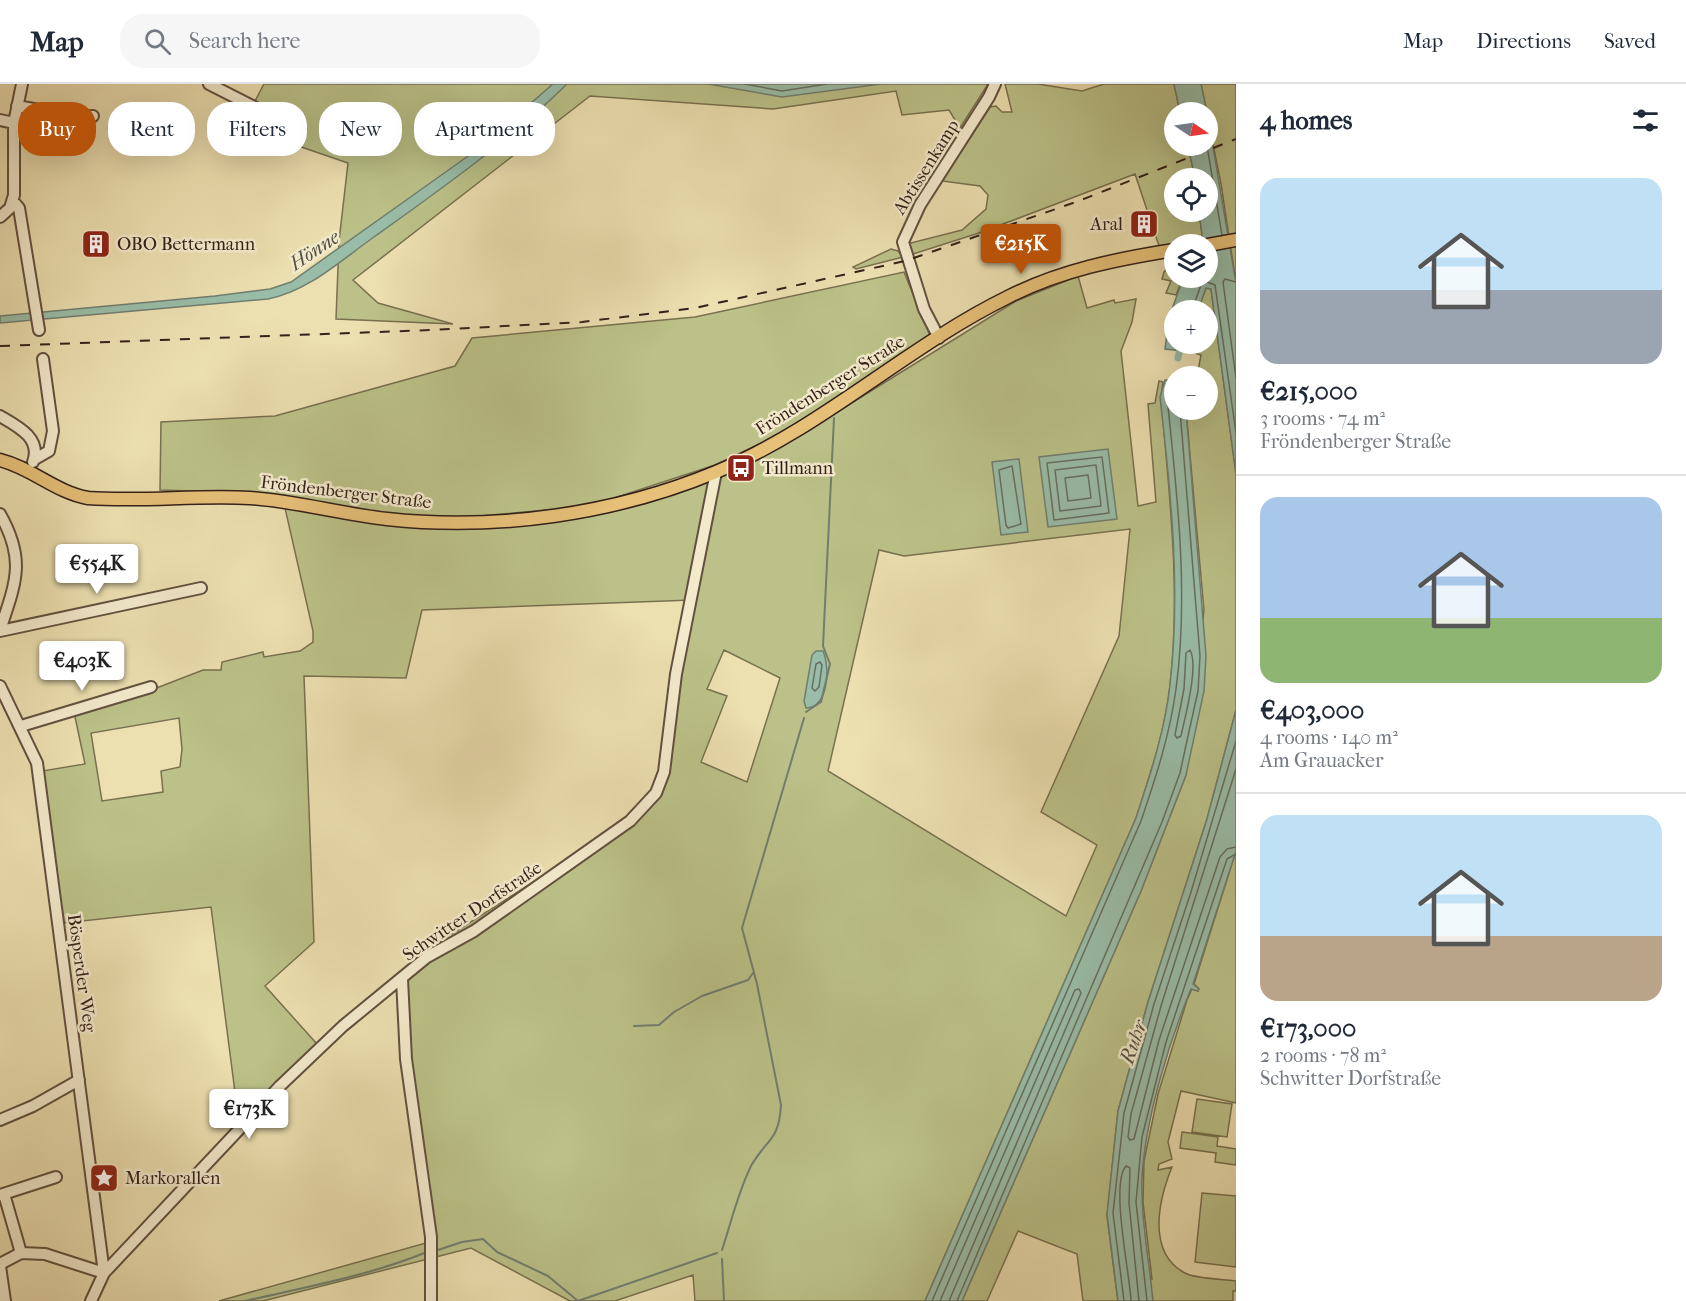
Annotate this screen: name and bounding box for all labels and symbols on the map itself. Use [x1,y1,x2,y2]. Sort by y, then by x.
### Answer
north arrow [1164,102,1218,156]
street label: Abtissenkamp [888,116,964,219]
building icon: Aral [1128,208,1160,240]
place label: Aral [1089,214,1123,235]
pin: €215K [979,224,1063,275]
water label: Hönne [284,225,344,276]
building icon: OBO Bettermann [80,228,112,260]
place label: OBO Bettermann [117,234,256,255]
street label: Fröndenberger Straße [752,331,909,440]
bus stop icon: Tillmann [725,452,757,484]
place label: Tillmann [762,458,834,479]
street label: Fröndenberger Straße [259,472,433,513]
pin: €554K [55,544,139,595]
pin: €403K [40,641,124,692]
street label: Schwitter Dorfstraße [399,857,546,966]
street label: Bösperder Weg [63,913,100,1034]
water label: Ruhr [1115,1015,1152,1069]
pin: €173K [207,1089,291,1140]
place icon: Markorallen [88,1162,120,1194]
place label: Markorallen [125,1168,221,1189]

